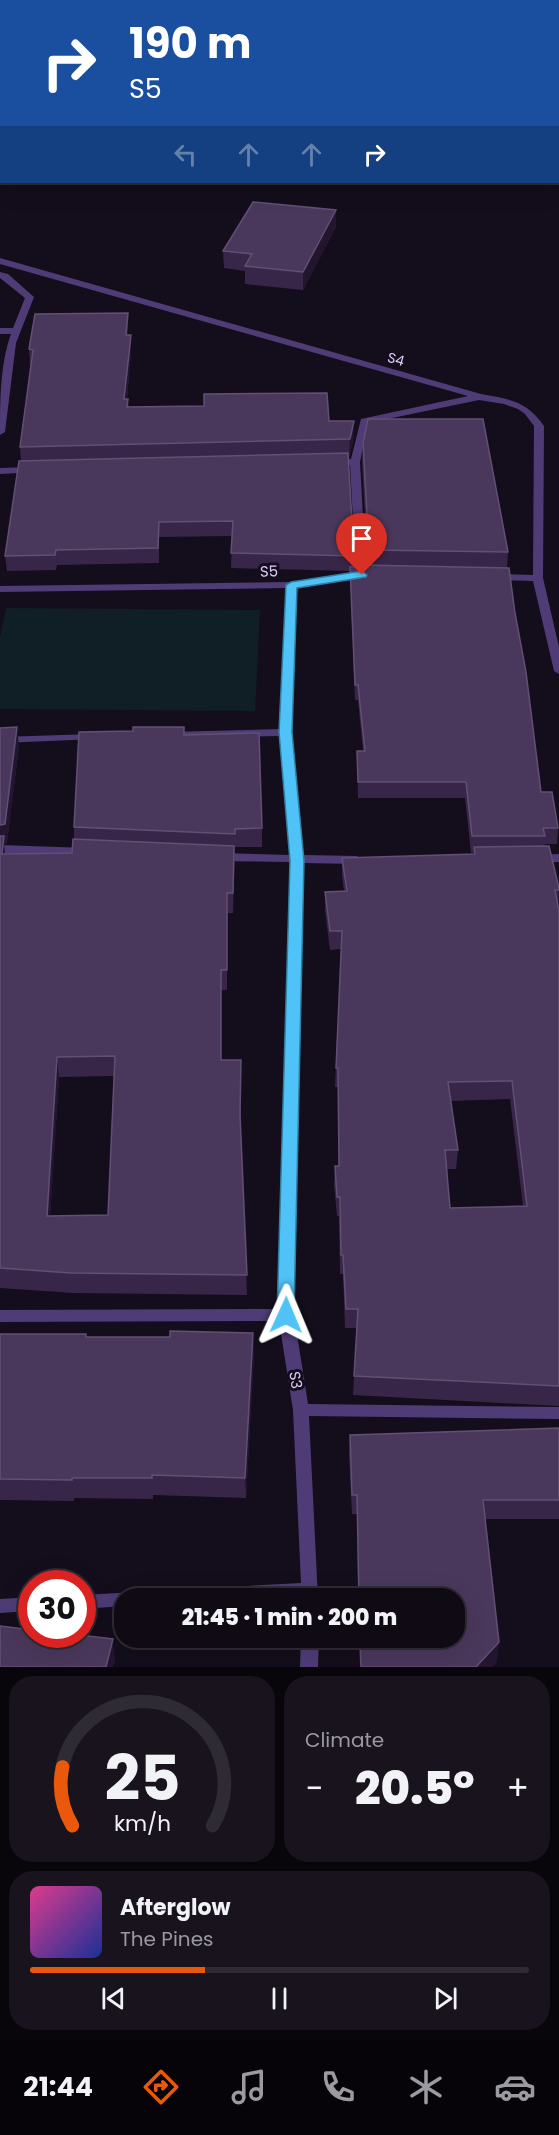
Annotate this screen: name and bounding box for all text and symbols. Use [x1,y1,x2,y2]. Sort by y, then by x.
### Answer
text: 190 m [129,14,251,73]
icon: right [30,24,108,102]
text: S5 [129,70,162,107]
icon: left [169,138,202,171]
icon: ahead [232,138,265,171]
icon: ahead [295,138,328,171]
icon: right [358,138,391,171]
street label: S4 [385,347,407,371]
pin [336,513,387,575]
icon: arrive [345,522,378,555]
street label: S5 [260,560,278,582]
position arrow [254,1283,318,1347]
street label: S3 [284,1370,308,1390]
speed limit sign: 30 [18,1570,96,1648]
text: 21:45 · 1 min · 200 m [182,1602,397,1633]
text: Climate [305,1726,384,1754]
text: 25 [104,1734,180,1822]
text: 20.5° [355,1757,475,1820]
text: − [305,1765,323,1812]
text: + [506,1765,529,1812]
text: km/h [113,1808,171,1839]
text: Afterglow [120,1892,231,1923]
text: The Pines [120,1925,214,1953]
icon: previous [97,1982,130,2015]
icon: pause [263,1982,296,2015]
icon: next [429,1982,462,2015]
icon: directions [140,2066,182,2108]
icon: music [228,2066,270,2108]
icon: phone [317,2066,359,2108]
icon: climate [405,2066,447,2108]
icon: car [494,2066,536,2108]
text: 21:44 [23,2068,93,2105]

